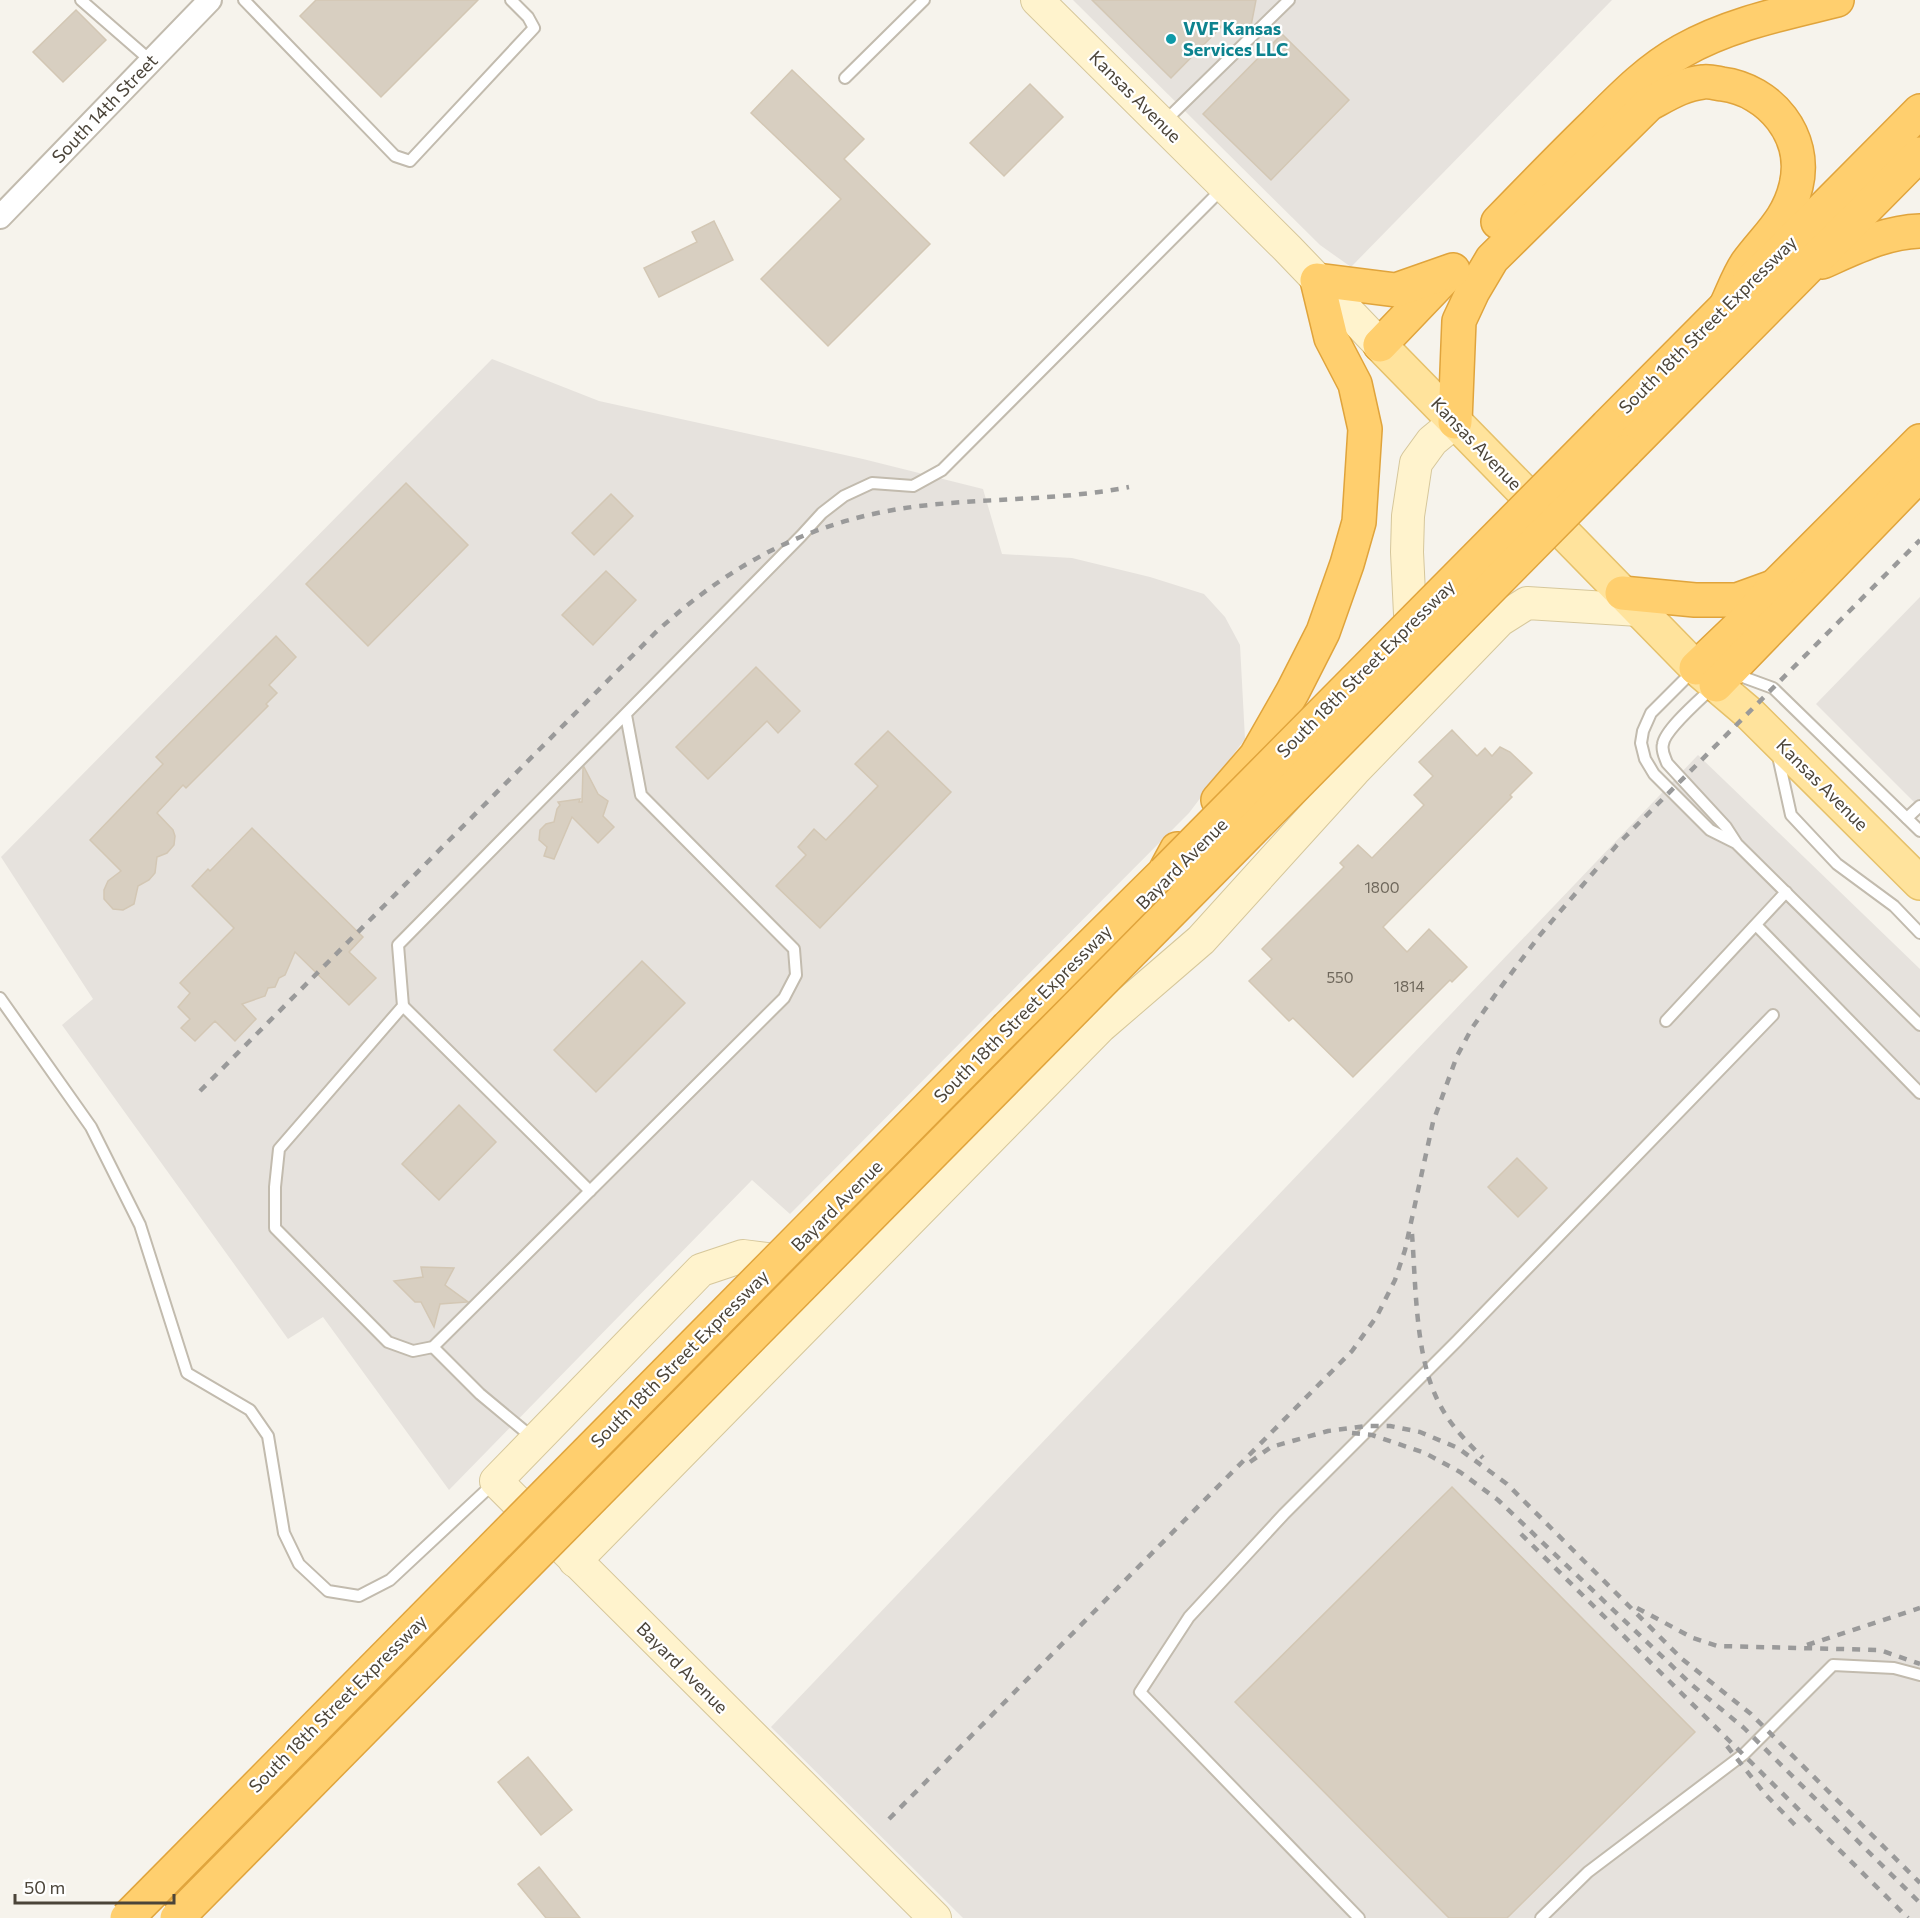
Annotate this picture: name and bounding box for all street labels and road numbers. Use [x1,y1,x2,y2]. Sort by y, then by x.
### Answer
street label: Kansas Avenue [1085,46,1186,147]
street label: South 14th Street [47,49,162,167]
street label: South 18th Street Expressway [1614,231,1801,418]
street label: Kansas Avenue [1427,392,1527,494]
street label: South 18th Street Expressway [1272,575,1459,762]
street label: Kansas Avenue [1772,734,1873,835]
street label: Bayard Avenue [1131,813,1232,914]
street label: South 18th Street Expressway [929,920,1116,1107]
street label: Bayard Avenue [786,1155,887,1256]
street label: South 18th Street Expressway [586,1265,773,1452]
street label: South 18th Street Expressway [244,1610,431,1797]
street label: Bayard Avenue [632,1617,733,1718]

